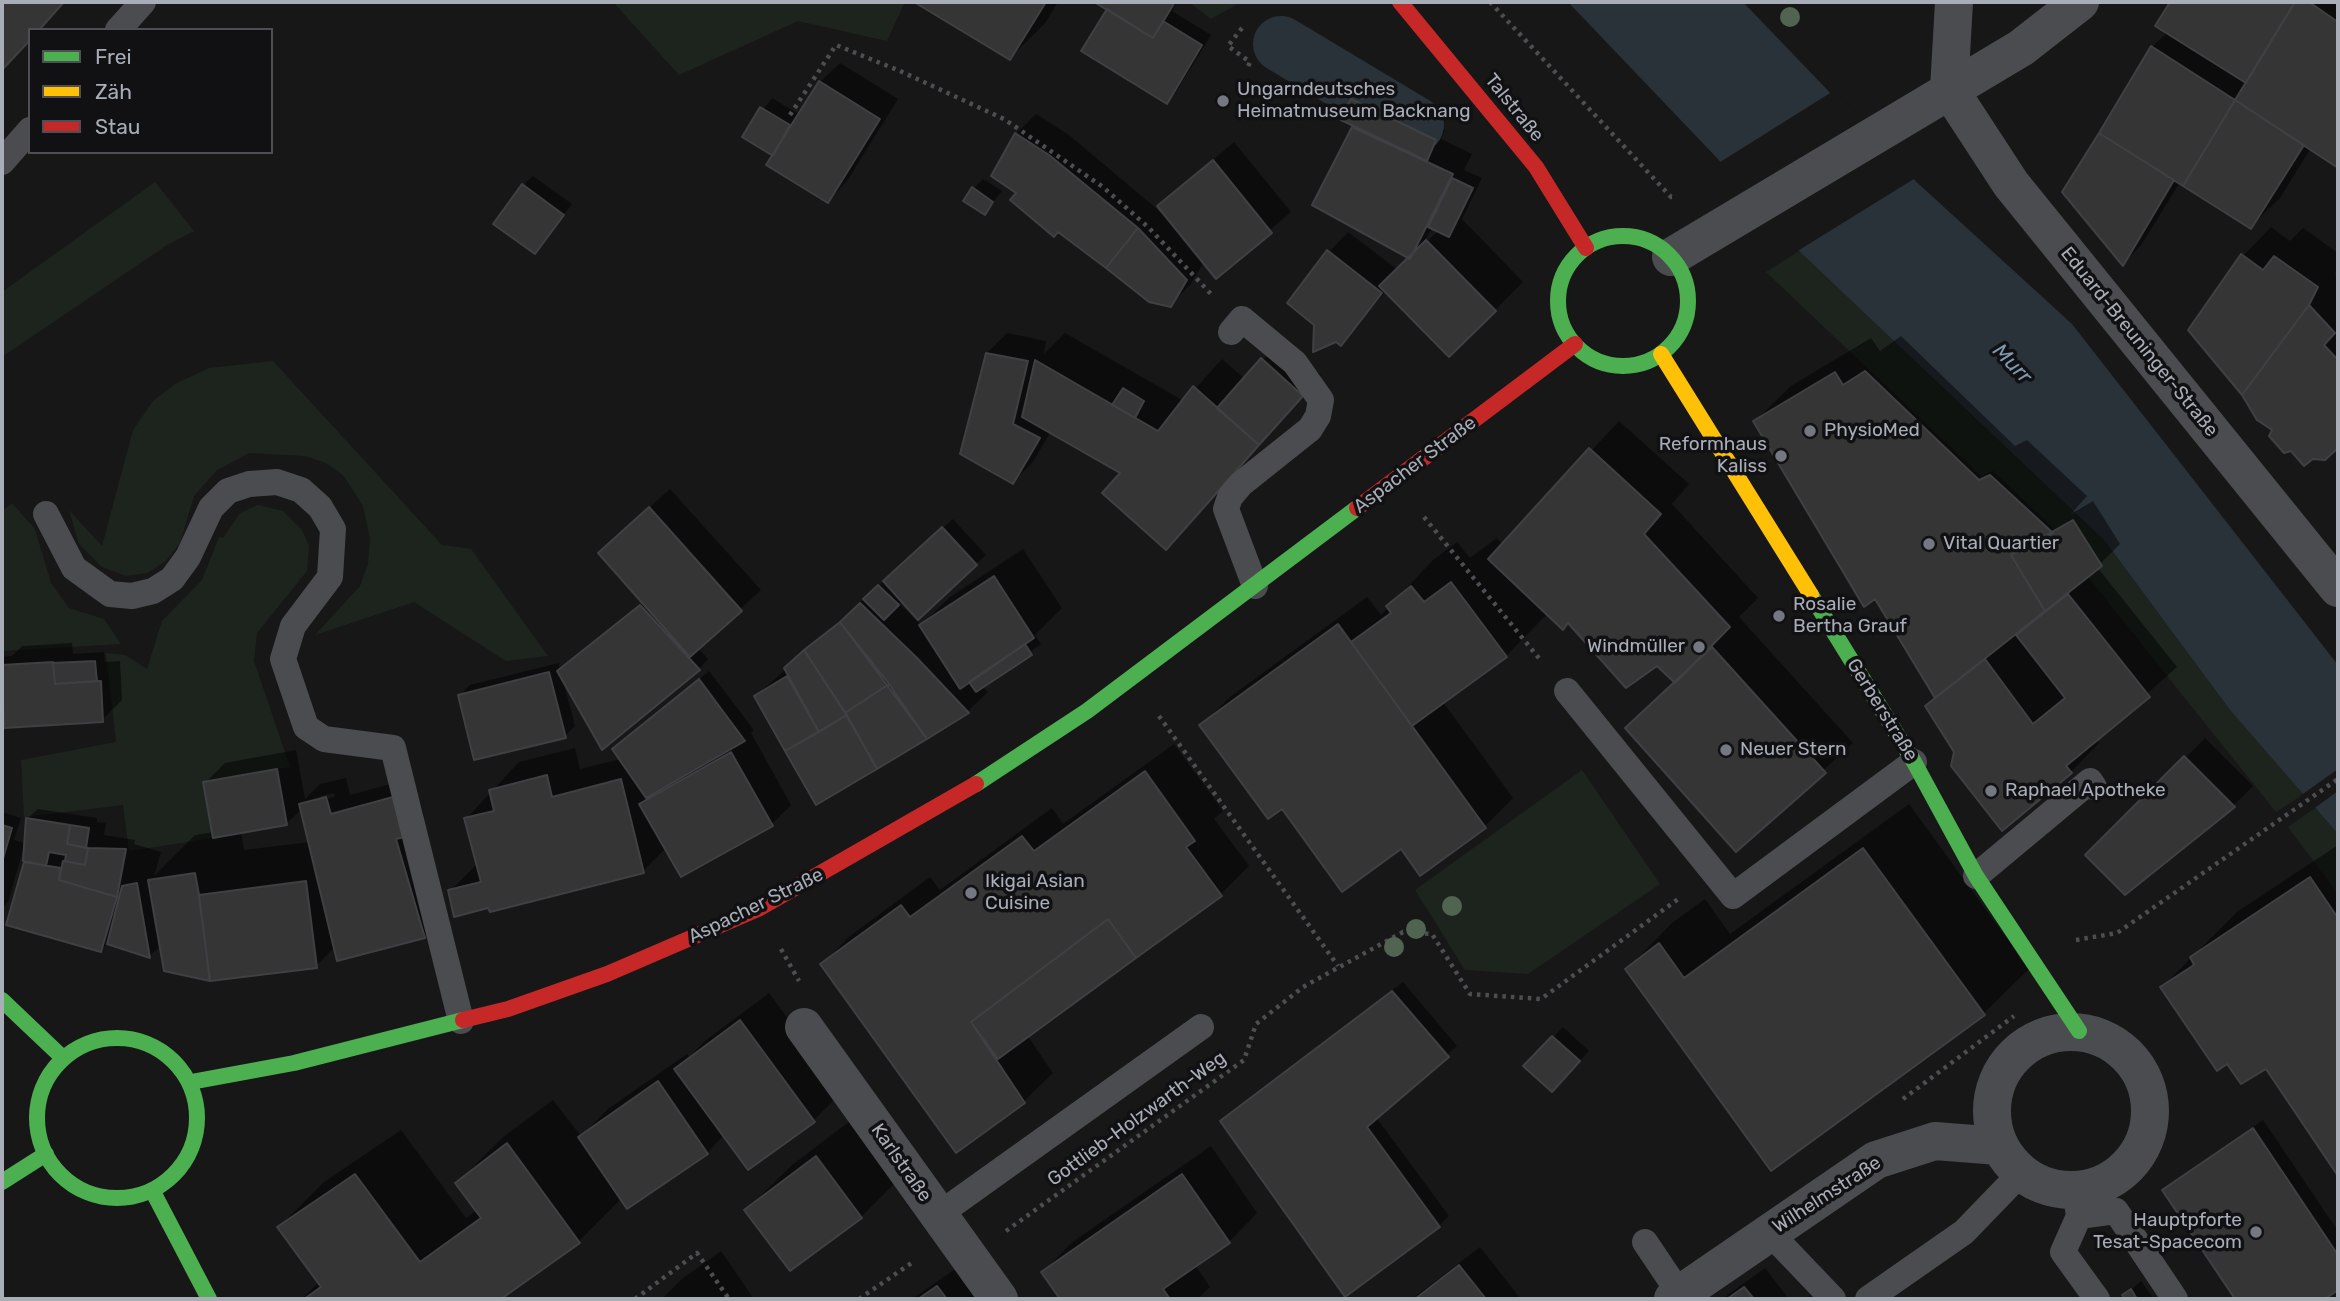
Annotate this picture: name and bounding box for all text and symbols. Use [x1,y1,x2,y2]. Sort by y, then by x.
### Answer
legend [28,28,273,154]
text: Frei [95,44,132,69]
street label: Talstraße [1480,69,1548,147]
text: Zäh [95,79,132,104]
place label: Ungarndeutsches Heimatmuseum Backnang [1237,79,1470,123]
marker: Ungarndeutsches Heimatmuseum Backnang [1215,93,1231,109]
text: Stau [95,114,141,139]
street label: Eduard-Breuninger-Straße [2055,243,2223,441]
water label: Murr [1987,339,2037,389]
street label: Aspacher Straße [1349,412,1481,518]
place label: PhysioMed [1824,420,1920,442]
marker: PhysioMed [1802,423,1818,439]
place label: Reformhaus Kaliss [1659,434,1767,478]
marker: Reformhaus Kaliss [1773,448,1789,464]
place label: Vital Quartier [1943,533,2059,555]
marker: Vital Quartier [1921,536,1937,552]
place label: Rosalie Bertha Grauf [1793,594,1907,638]
marker: Rosalie Bertha Grauf [1771,608,1787,624]
place label: Windmüller [1587,636,1685,658]
marker: Windmüller [1691,639,1707,655]
street label: Gerberstraße [1841,655,1923,765]
place label: Neuer Stern [1740,739,1846,761]
marker: Neuer Stern [1718,742,1734,758]
place label: Raphael Apotheke [2005,780,2166,802]
marker: Raphael Apotheke [1983,783,1999,799]
street label: Aspacher Straße [685,863,827,949]
place label: Ikigai Asian Cuisine [985,871,1085,915]
marker: Ikigai Asian Cuisine [963,885,979,901]
street label: Gottlieb-Holzwarth-Weg [1043,1047,1231,1191]
street label: Karlstraße [866,1120,936,1206]
street label: Wilhelmstraße [1769,1151,1885,1239]
place label: Hauptpforte Tesat-Spacecom [2093,1210,2242,1254]
marker: Hauptpforte Tesat-Spacecom [2248,1224,2264,1240]

